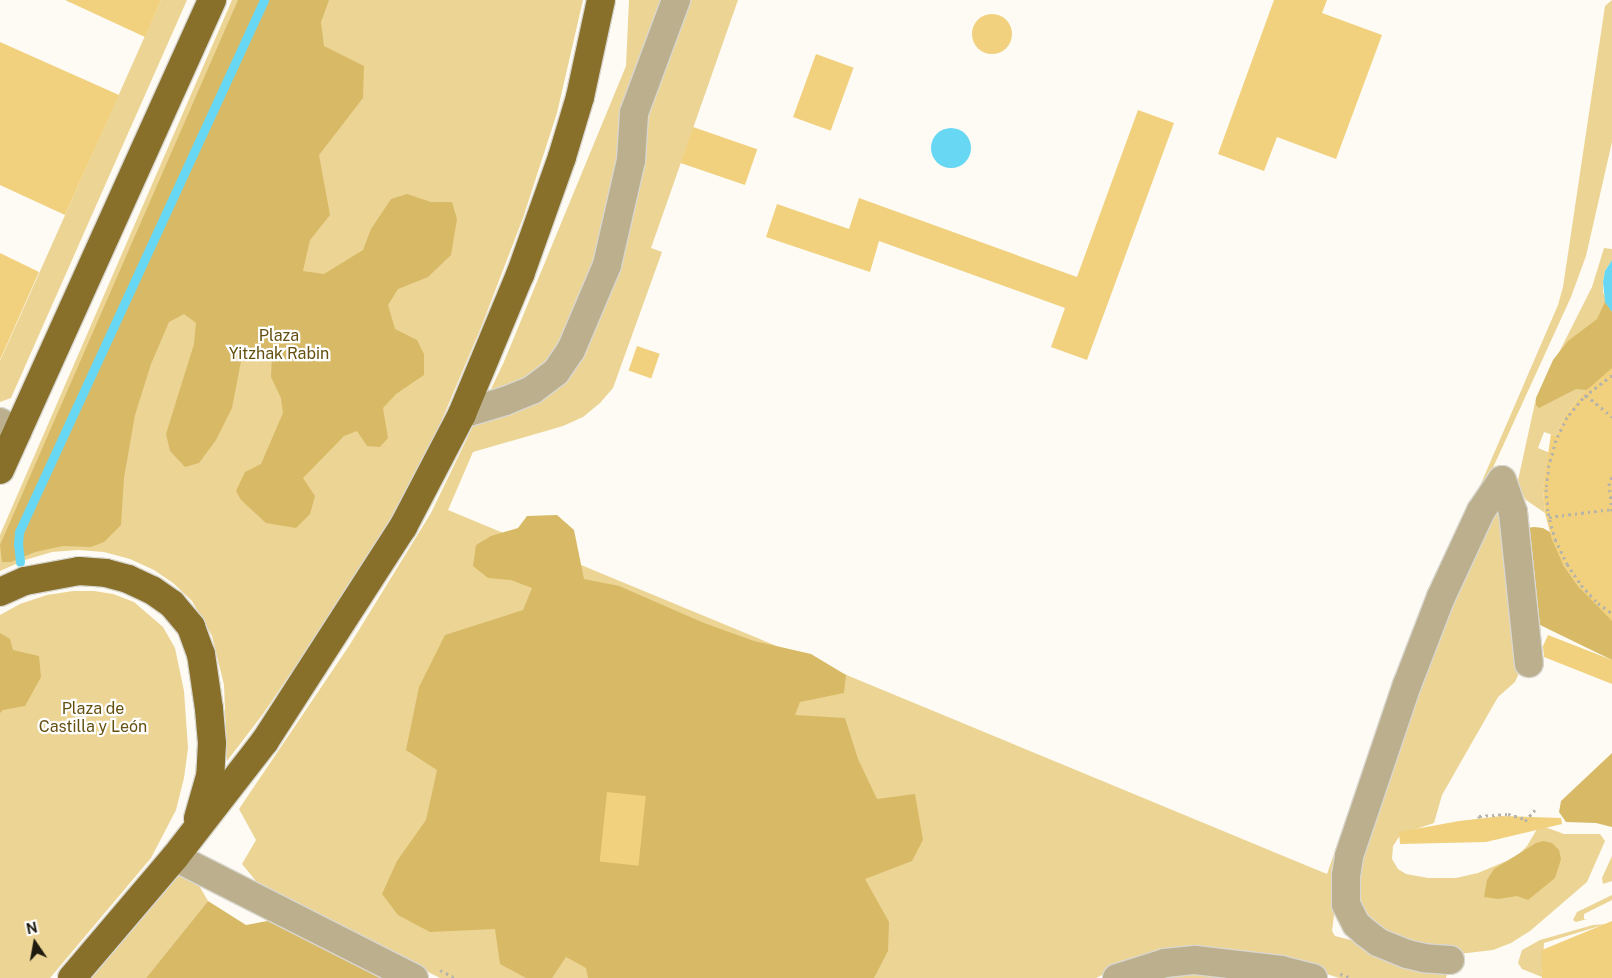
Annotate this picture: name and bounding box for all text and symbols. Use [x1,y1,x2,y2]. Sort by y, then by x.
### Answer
park label: Plaza Yitzhak Rabin [229,326,329,364]
park label: Plaza de Castilla y León [39,699,147,737]
north arrow [10,918,60,968]
text: N [25,919,39,937]

